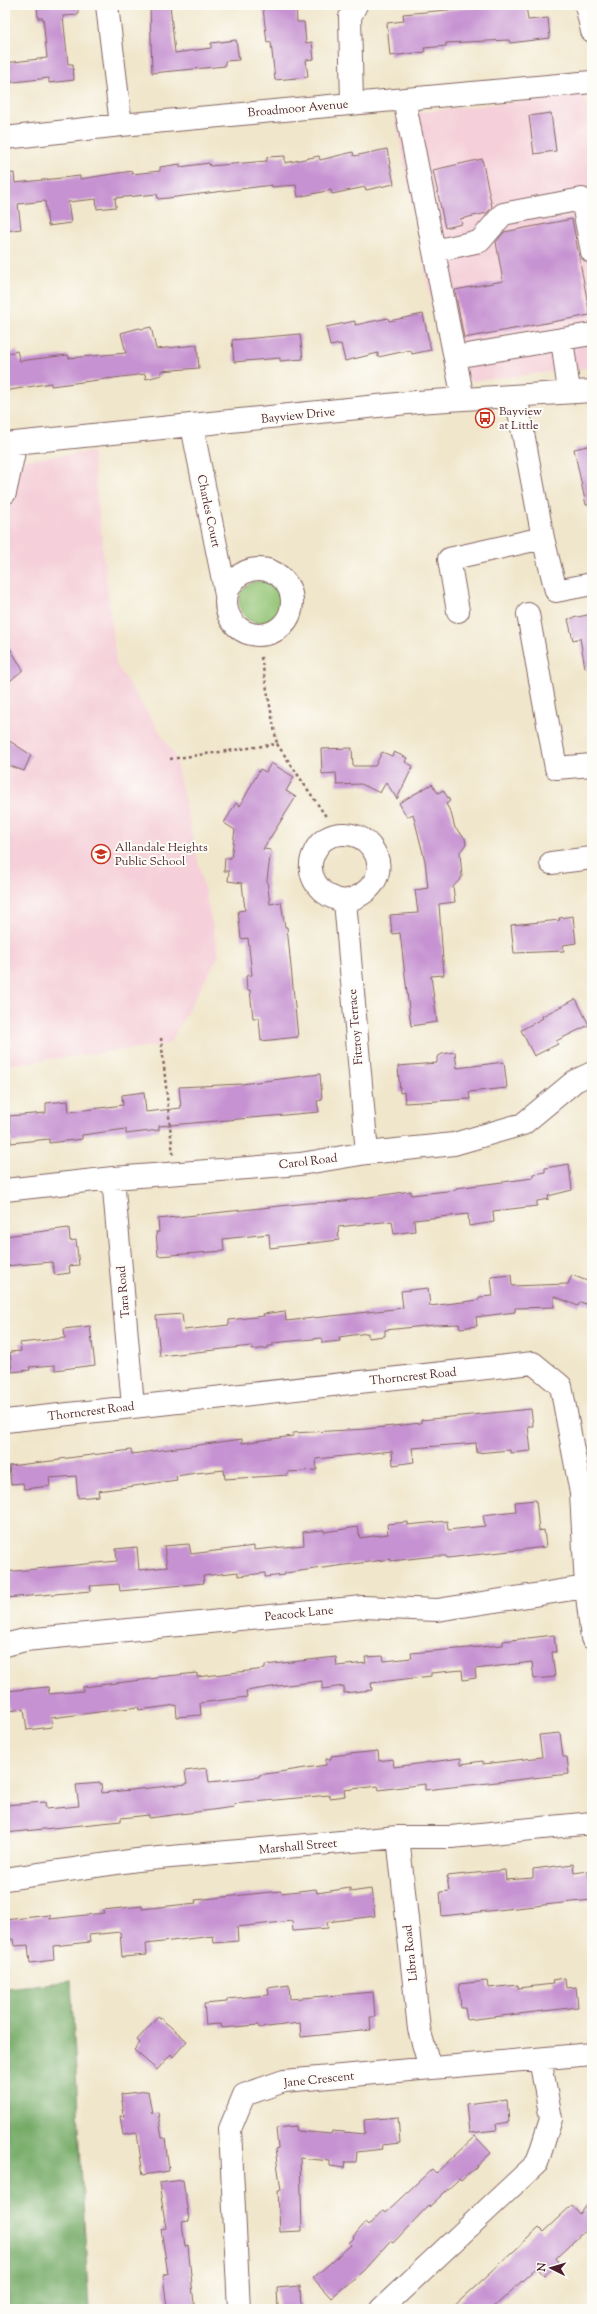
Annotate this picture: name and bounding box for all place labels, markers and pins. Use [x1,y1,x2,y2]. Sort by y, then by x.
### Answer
place label: Bayview at Little [499,403,542,435]
bus stop icon: Bayview at Little [474,407,496,429]
place label: Allandale Heights Public School [115,839,208,871]
school or university icon: Allandale Heights Public School [90,843,112,865]

